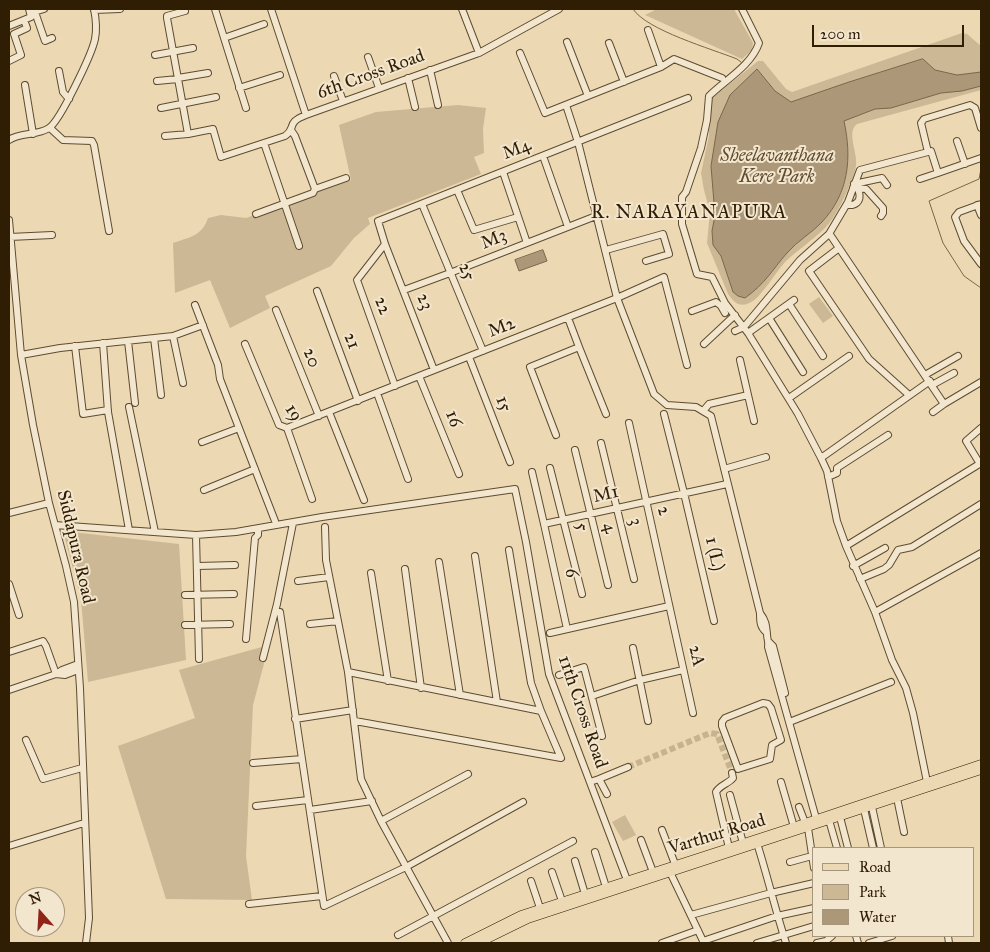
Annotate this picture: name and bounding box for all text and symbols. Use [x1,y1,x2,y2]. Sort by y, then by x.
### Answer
scale bar [815,15,968,47]
text: 200 m [820,25,861,43]
street label: 6th Cross Road [314,46,428,104]
street label: M4 [500,135,534,165]
park label: Sheelavanthana Kere Park [720,146,834,188]
district label: R. NARAYANAPURA [589,202,789,224]
street label: M3 [478,225,510,255]
street label: 25 [453,260,479,284]
street label: 23 [411,291,437,313]
street label: 22 [369,294,395,318]
street label: M2 [485,313,519,343]
street label: 21 [338,330,364,352]
street label: 20 [297,345,325,371]
street label: 15 [490,393,516,415]
street label: 19 [279,400,307,426]
street label: 16 [440,407,466,431]
street label: M1 [591,482,621,508]
street label: Siddapura Road [51,488,99,606]
street label: 2 [651,504,675,518]
street label: 3 [624,516,646,528]
street label: 5 [570,520,592,534]
street label: 4 [597,521,621,535]
street label: 1 (L) [700,535,728,573]
street label: 6 [559,566,583,580]
street label: 2A [683,643,709,669]
street label: 11th Cross Road [553,653,611,771]
street label: Varthur Road [666,810,768,860]
legend [812,847,975,937]
text: Road [859,858,891,876]
text: Park [859,883,886,901]
north arrow [15,887,65,937]
text: N [27,888,44,908]
text: Water [859,908,896,926]

